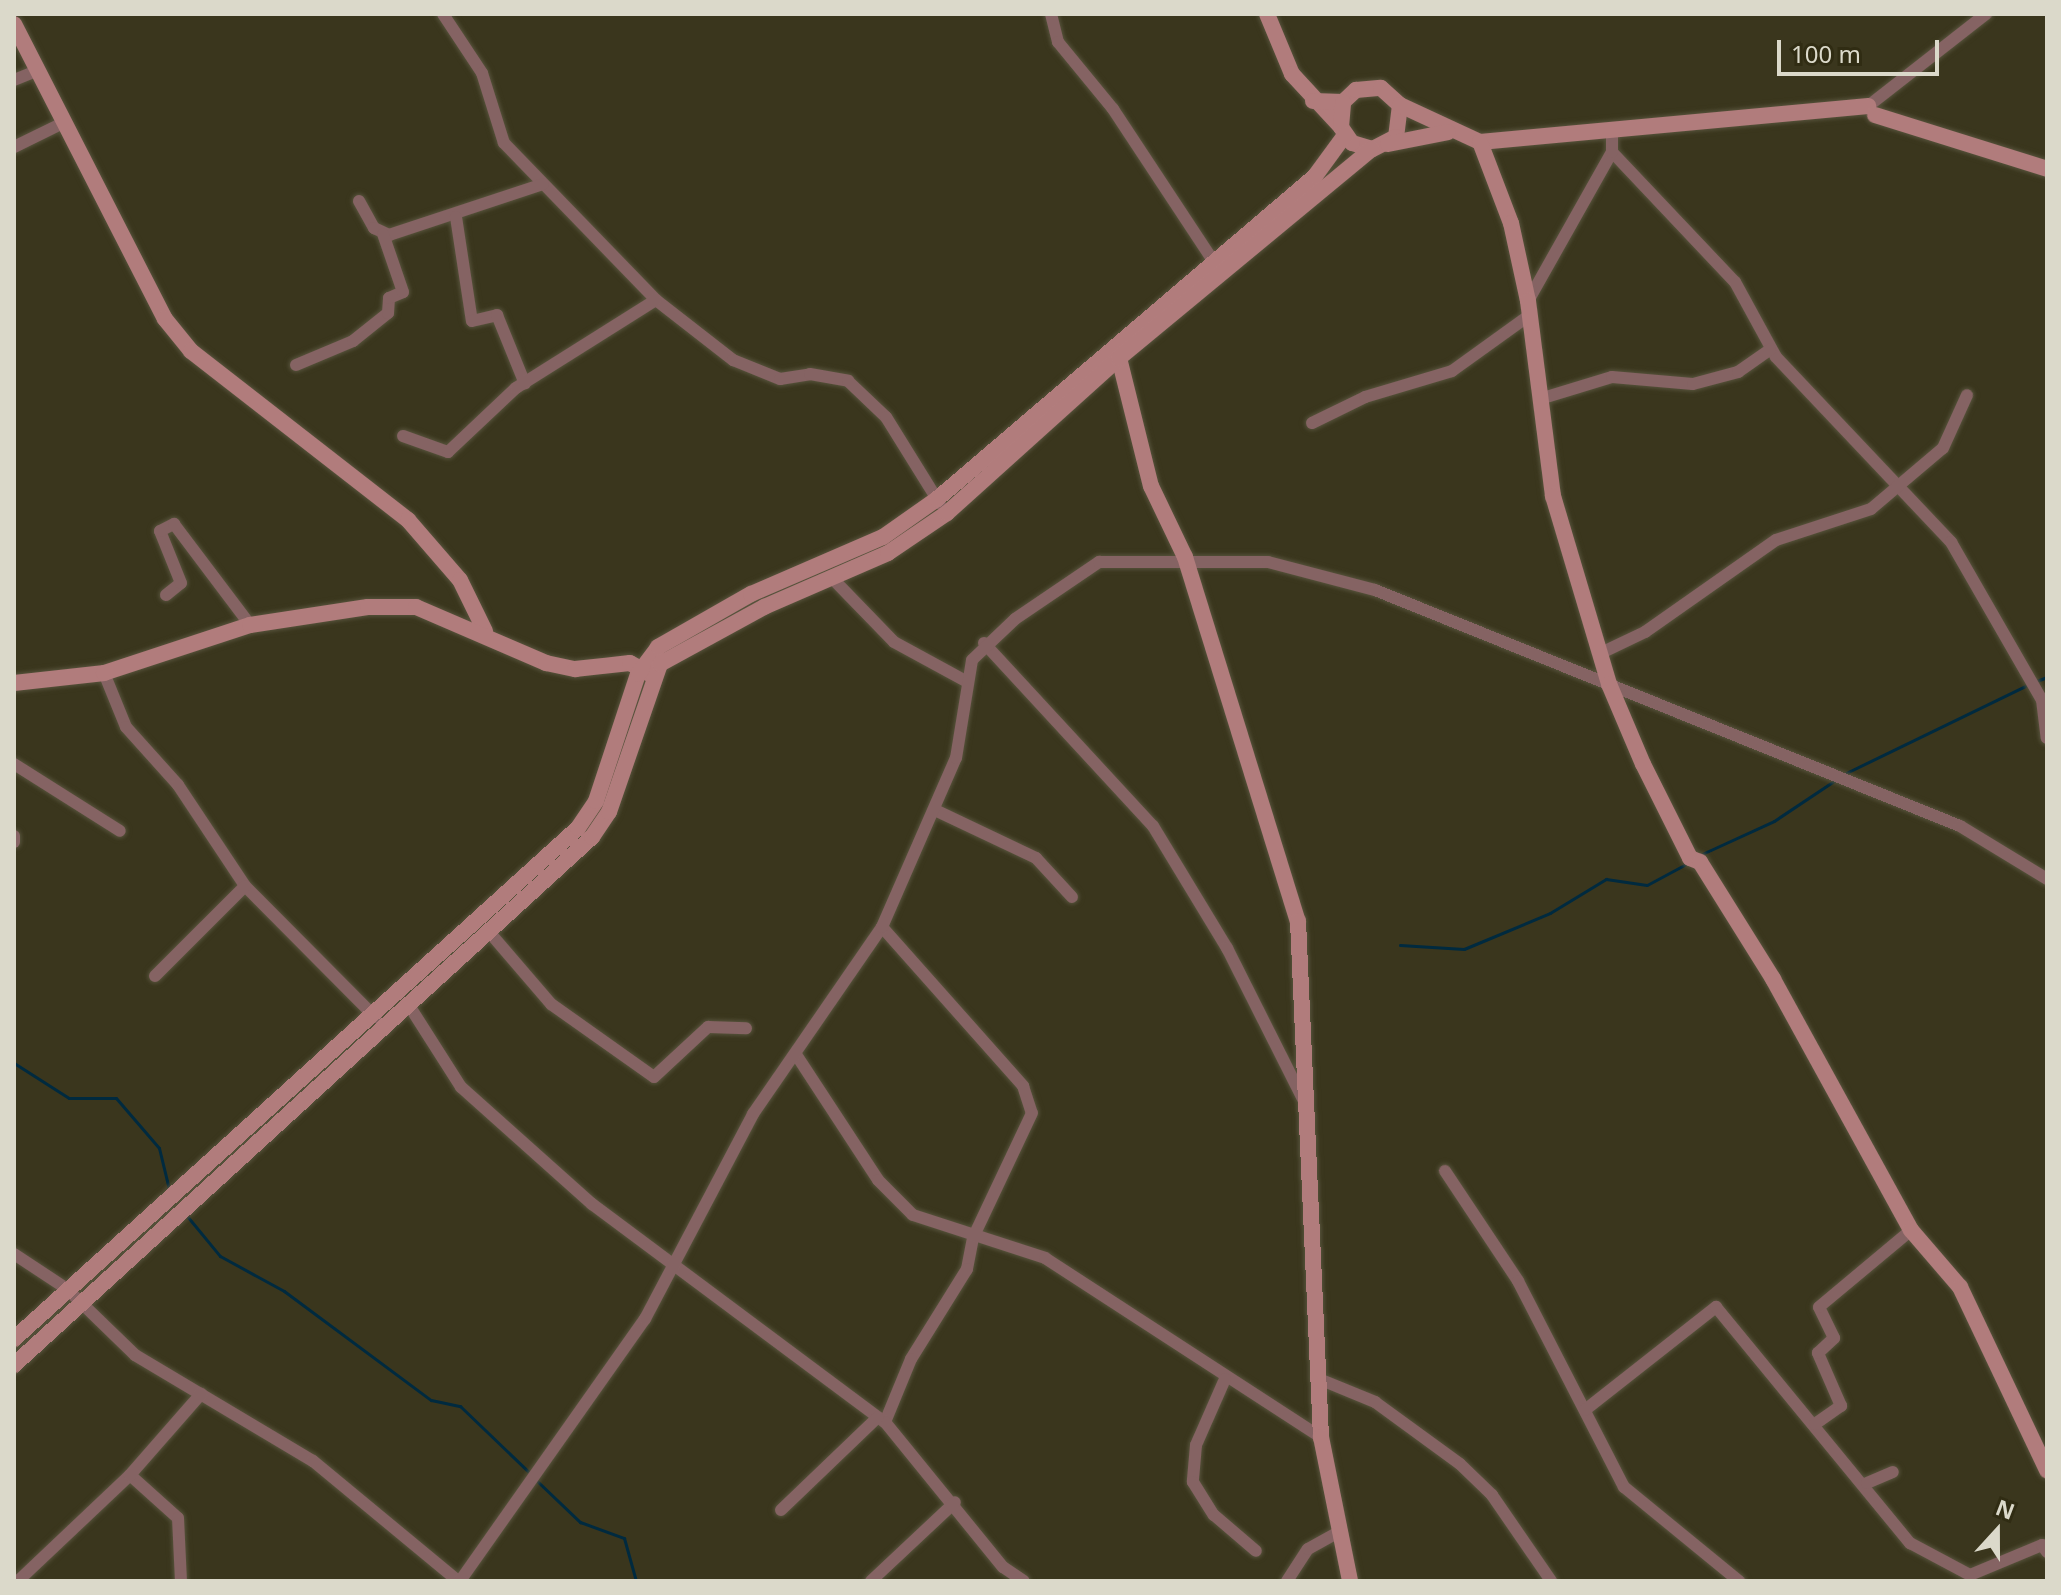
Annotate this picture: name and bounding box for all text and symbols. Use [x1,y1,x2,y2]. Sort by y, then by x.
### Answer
scale bar [1781,24,1943,74]
text: 100 m [1791,37,1861,70]
north arrow [1957,1491,2037,1571]
text: N [1992,1491,2019,1526]

